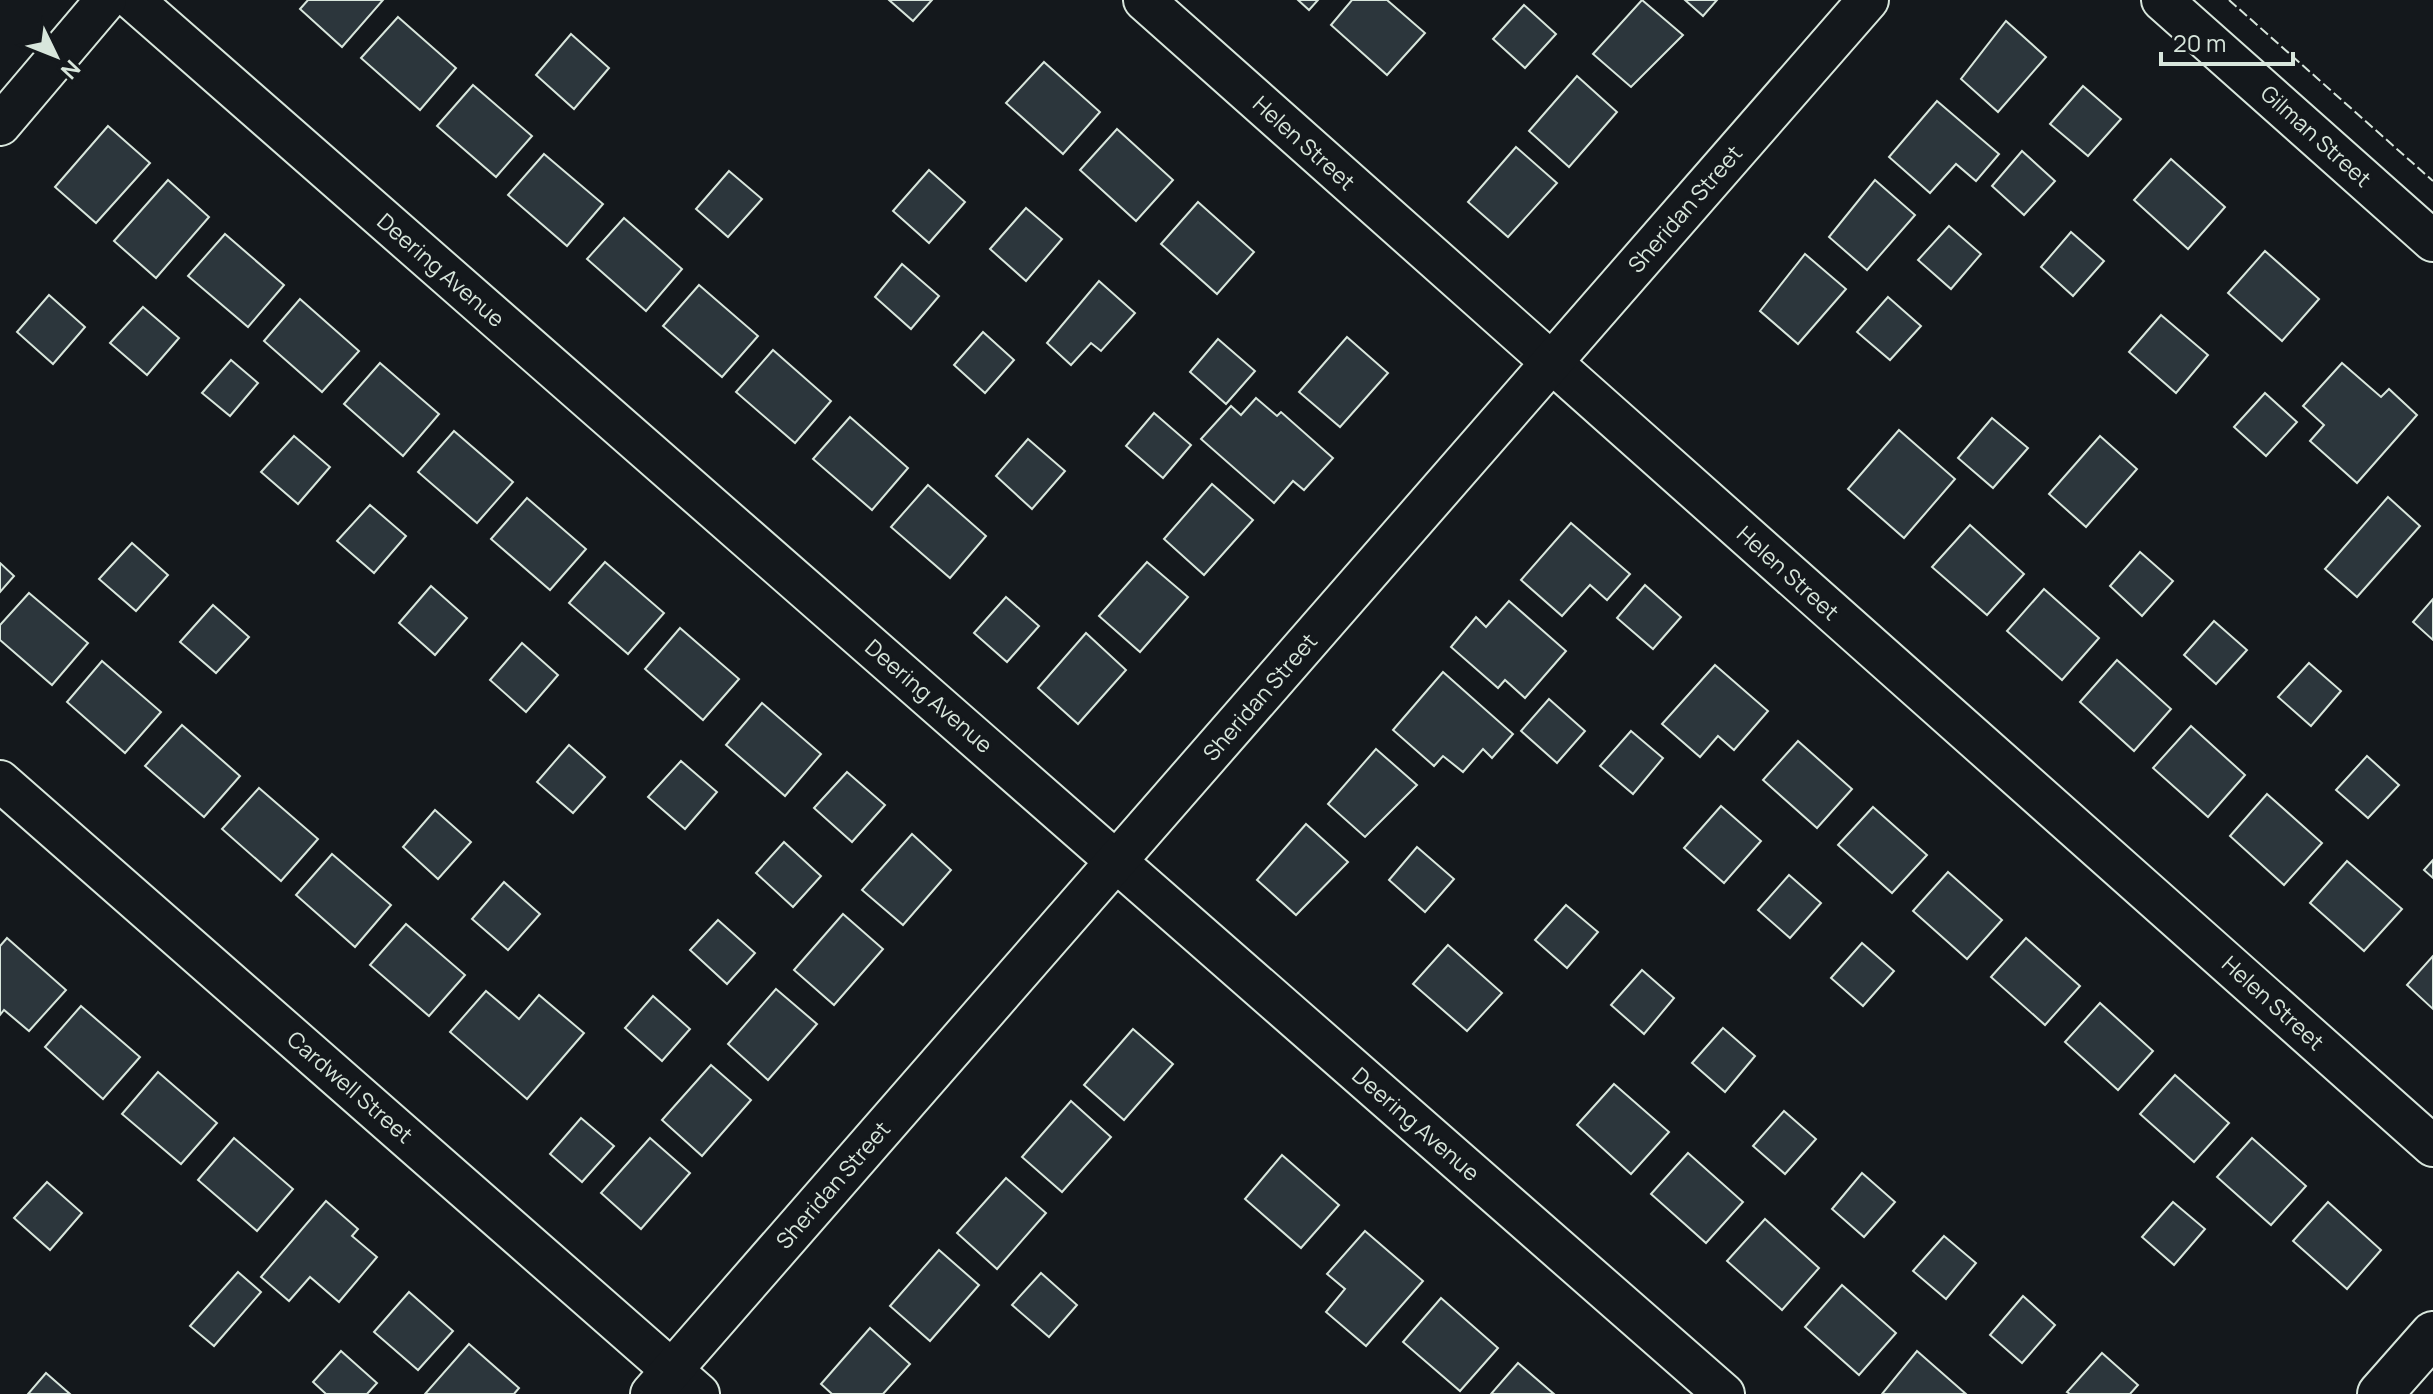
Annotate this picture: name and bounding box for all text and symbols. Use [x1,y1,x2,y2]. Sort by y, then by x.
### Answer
north arrow [16,16,96,96]
scale bar [2161,16,2293,66]
text: 20 m [2173,26,2226,59]
text: N [54,54,87,86]
street label: Gilman Street [2254,78,2378,194]
street label: Helen Street [1247,89,1362,197]
street label: Sheridan Street [1621,139,1749,279]
street label: Deering Avenue [371,206,511,334]
street label: Helen Street [1731,519,1846,627]
street label: Sheridan Street [1196,627,1324,767]
street label: Deering Avenue [859,632,999,760]
street label: Helen Street [2216,949,2331,1057]
street label: Cardwell Street [281,1024,419,1150]
street label: Deering Avenue [1346,1060,1486,1188]
street label: Sheridan Street [769,1115,897,1255]

